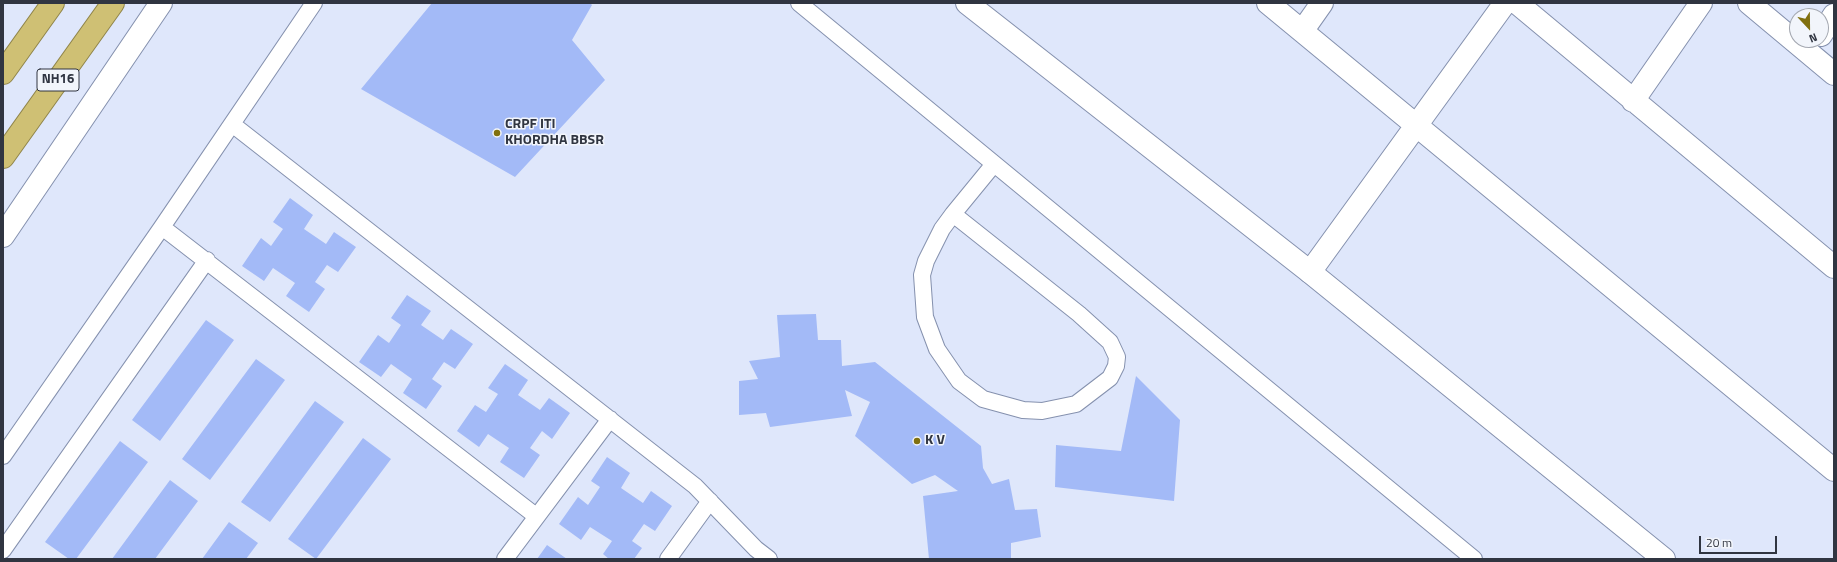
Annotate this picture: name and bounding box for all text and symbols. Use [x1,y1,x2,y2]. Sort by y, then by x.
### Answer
north arrow [1789,8,1829,48]
text: N [1807,29,1820,47]
road number: NH16 [37,69,79,91]
place label: CRPF ITI KHORDHA BBSR [505,117,604,150]
marker: CRPF ITI KHORDHA BBSR [492,128,502,138]
place label: K V [925,433,945,449]
marker: K V [912,436,922,446]
scale bar [1701,528,1779,554]
text: 20 m [1706,533,1732,552]

